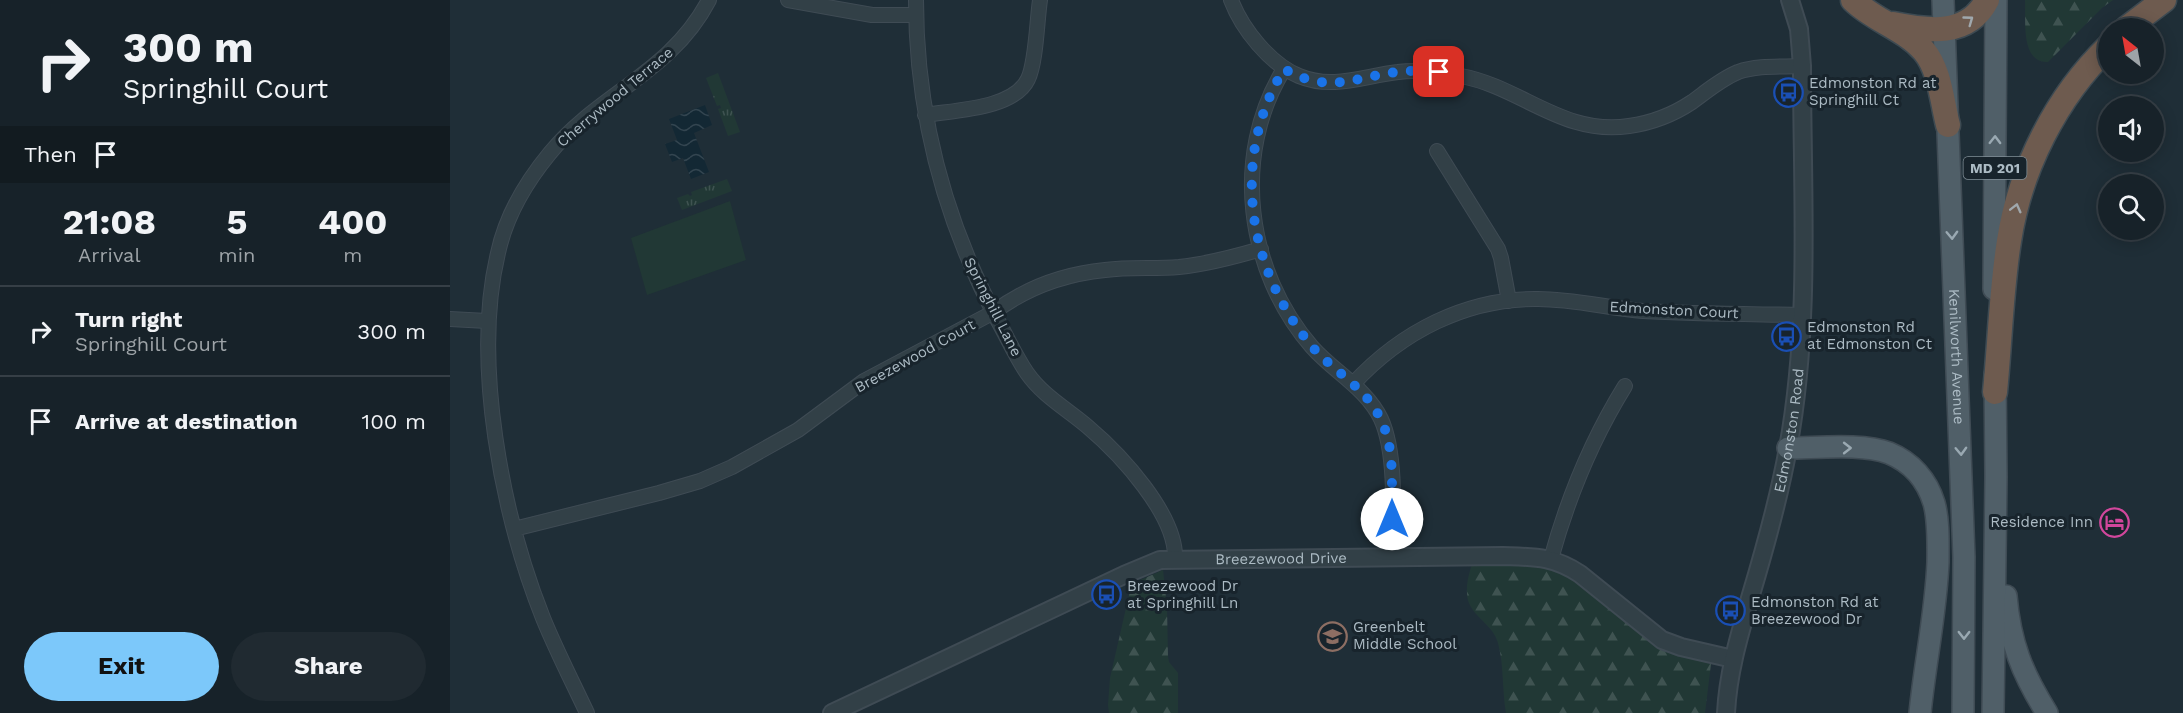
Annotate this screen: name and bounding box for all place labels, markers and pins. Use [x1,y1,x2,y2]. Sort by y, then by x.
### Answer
pin [1413,46,1464,97]
place label: Edmonston Rd at Springhill Ct [1809,74,1937,109]
bus stop icon: Edmonston Rd at Springhill Ct [1772,76,1804,108]
place label: Edmonston Rd at Edmonston Ct [1807,318,1933,353]
bus stop icon: Edmonston Rd at Edmonston Ct [1770,320,1802,352]
hotel icon: Residence Inn [2098,506,2130,538]
place label: Residence Inn [1990,513,2093,531]
place label: Breezewood Dr at Springhill Ln [1127,577,1238,612]
bus stop icon: Breezewood Dr at Springhill Ln [1090,579,1122,611]
place label: Edmonston Rd at Breezewood Dr [1751,593,1879,628]
bus stop icon: Edmonston Rd at Breezewood Dr [1714,595,1746,627]
place label: Greenbelt Middle School [1353,618,1457,653]
school or university icon: Greenbelt Middle School [1316,620,1348,652]

